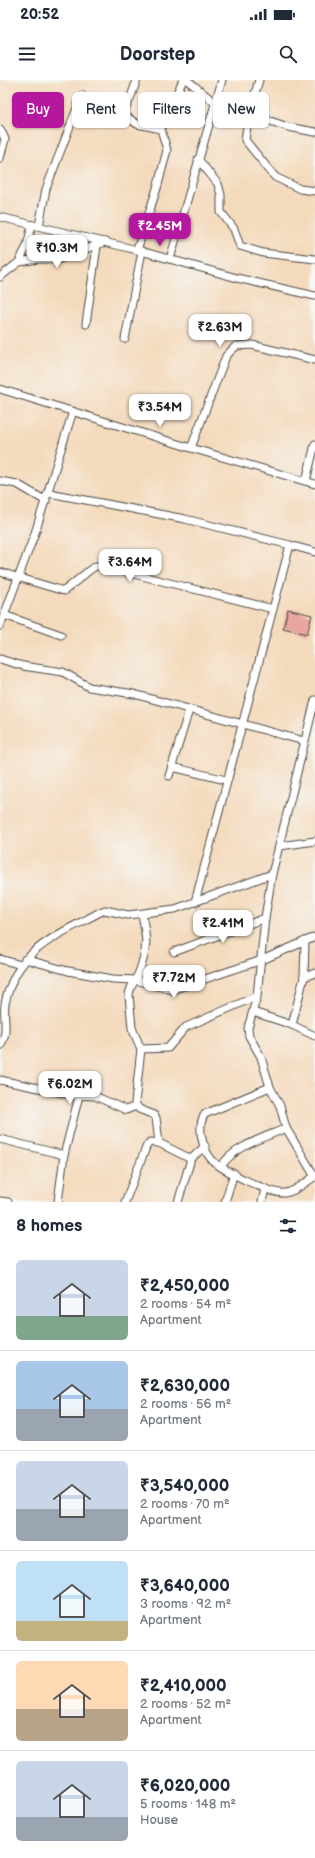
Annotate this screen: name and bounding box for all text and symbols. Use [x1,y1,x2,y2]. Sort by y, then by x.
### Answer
text: 20:52 [20,5,59,24]
icon: menu [16,43,38,65]
icon: search [277,43,299,65]
text: Doorstep [120,44,195,65]
chip: Buy [12,92,64,128]
chip: Rent [72,92,130,128]
chip: Filters [138,92,205,128]
chip: New [213,92,269,128]
pin: ₹2.45M [127,213,193,247]
text: ₹2.45M [138,218,182,234]
pin: ₹10.3M [24,235,90,269]
text: ₹10.3M [36,240,78,256]
pin: ₹2.63M [187,314,253,348]
text: ₹2.63M [198,319,242,335]
pin: ₹3.54M [127,394,193,428]
text: ₹3.54M [138,399,182,415]
pin: ₹3.64M [97,549,163,583]
text: ₹3.64M [108,554,152,570]
pin: ₹2.41M [190,910,256,944]
text: ₹2.41M [202,915,244,931]
pin: ₹7.72M [141,965,207,999]
text: ₹7.72M [152,970,196,986]
pin: ₹6.02M [37,1071,103,1105]
text: ₹6.02M [47,1076,93,1092]
icon: filters [277,1215,299,1237]
text: 8 homes [16,1216,82,1236]
icon: home [48,1276,96,1324]
text: ₹2,450,000 [140,1276,230,1296]
text: 2 rooms · 54 m² [140,1296,231,1312]
text: Apartment [140,1312,201,1328]
text: ₹2,630,000 [140,1376,230,1396]
icon: home [48,1377,96,1425]
text: 2 rooms · 56 m² [140,1396,231,1412]
text: Apartment [140,1412,201,1428]
text: ₹3,540,000 [140,1476,229,1496]
icon: home [48,1477,96,1525]
text: 2 rooms · 70 m² [140,1496,230,1512]
text: Apartment [140,1512,201,1528]
text: ₹3,640,000 [140,1576,230,1596]
icon: home [48,1577,96,1625]
text: 3 rooms · 92 m² [140,1596,231,1612]
text: Apartment [140,1612,201,1628]
text: ₹2,410,000 [140,1676,227,1696]
icon: home [48,1677,96,1725]
text: 2 rooms · 52 m² [140,1696,231,1712]
text: Apartment [140,1712,201,1728]
text: ₹6,020,000 [140,1776,230,1796]
icon: home [48,1777,96,1825]
text: 5 rooms · 148 m² [140,1796,236,1812]
text: House [140,1812,178,1828]

